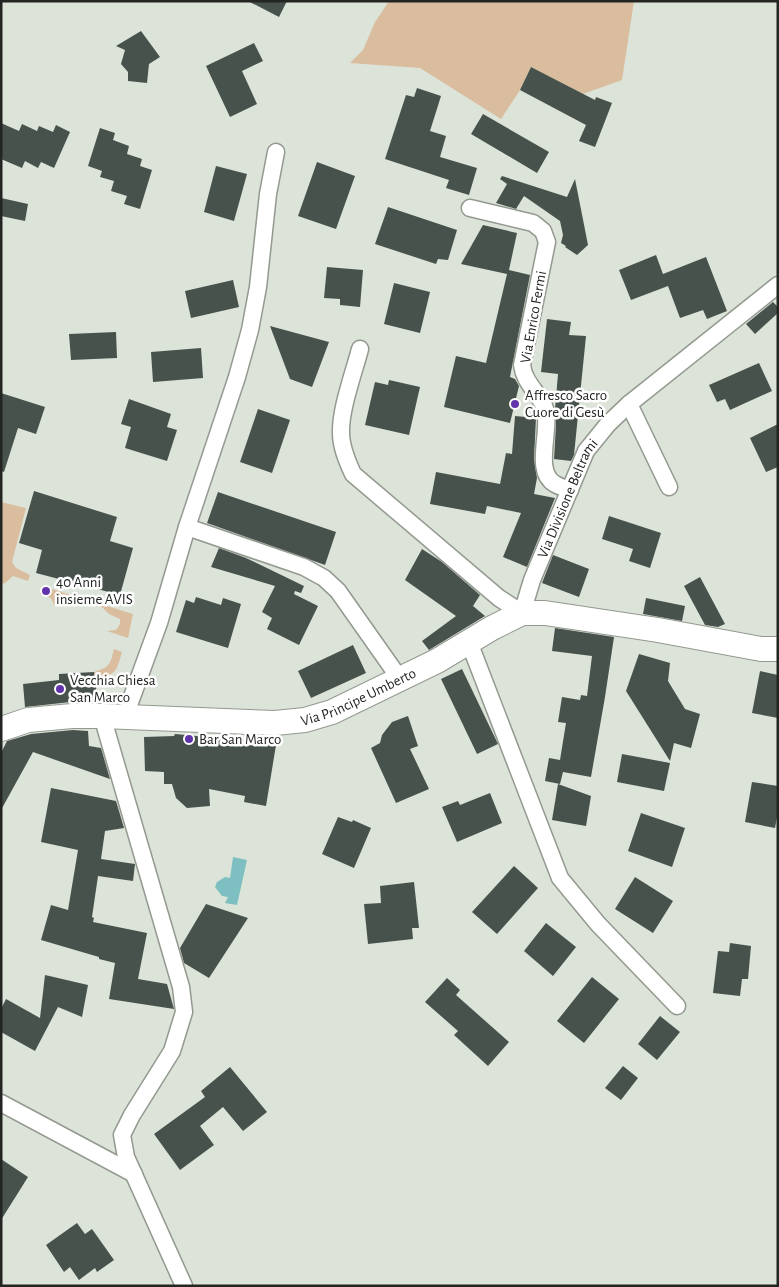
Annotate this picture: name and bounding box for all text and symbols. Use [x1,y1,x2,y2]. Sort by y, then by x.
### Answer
street label: Via Enrico Fermi [518,270,549,364]
place label: Affresco Sacro Cuore di Gesù [525,388,607,420]
marker: Affresco Sacro Cuore di Gesù [509,398,521,410]
street label: Via Divisione Beltrami [535,436,601,560]
place label: 40 Anni insieme AVIS [56,575,133,607]
marker: 40 Anni insieme AVIS [40,585,52,597]
street label: Via Principe Umberto [299,665,418,729]
place label: Vecchia Chiesa San Marco [70,673,156,705]
marker: Vecchia Chiesa San Marco [54,683,66,695]
place label: Bar San Marco [199,732,281,747]
marker: Bar San Marco [183,733,195,745]

